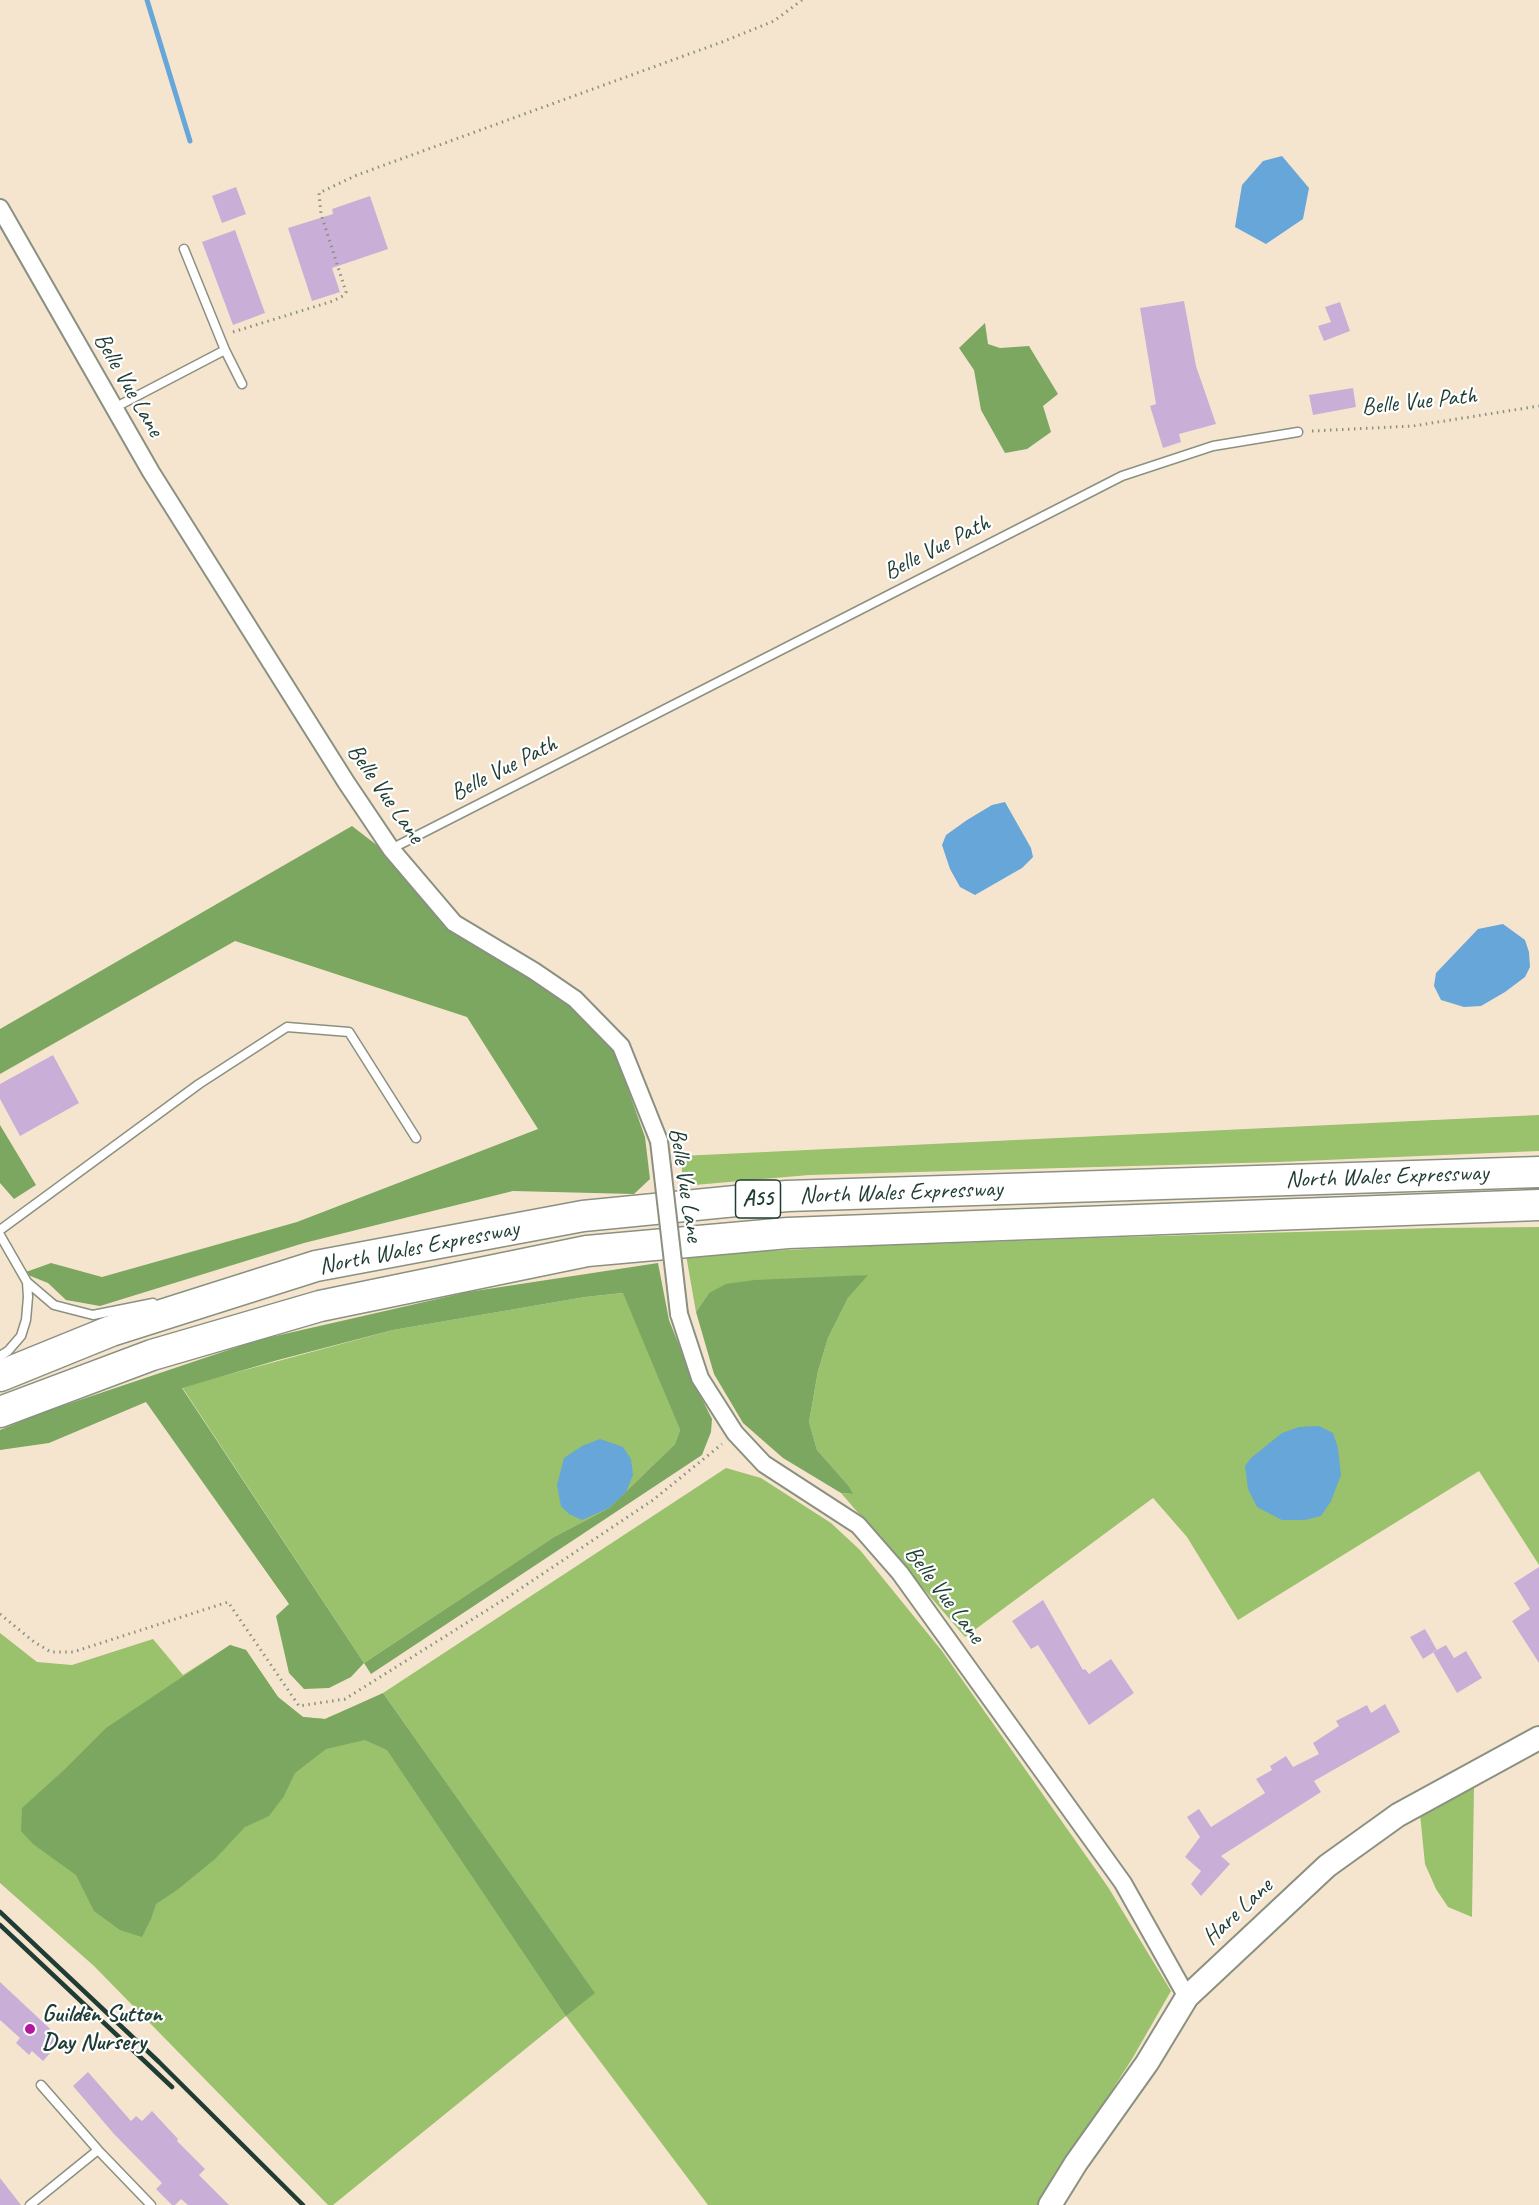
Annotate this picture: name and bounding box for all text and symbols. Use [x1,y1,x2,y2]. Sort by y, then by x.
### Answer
street label: Belle Vue Lane [87,328,169,442]
street label: Belle Vue Path [1360,382,1478,422]
street label: Belle Vue Path [879,509,995,587]
street label: Belle Vue Path [446,730,562,808]
street label: Belle Vue Lane [340,739,430,849]
street label: Belle Vue Lane [662,1126,708,1244]
street label: North Wales Expressway [1285,1159,1489,1195]
street label: North Wales Expressway [799,1175,1003,1211]
road number: A55 [736,1180,780,1218]
street label: North Wales Expressway [317,1214,521,1282]
street label: Belle Vue Lane [898,1540,990,1650]
street label: Hare Lane [1197,1872,1279,1952]
place label: Guilden Sutton Day Nursery [42,2001,162,2057]
marker: Guilden Sutton Day Nursery [23,2022,37,2036]

